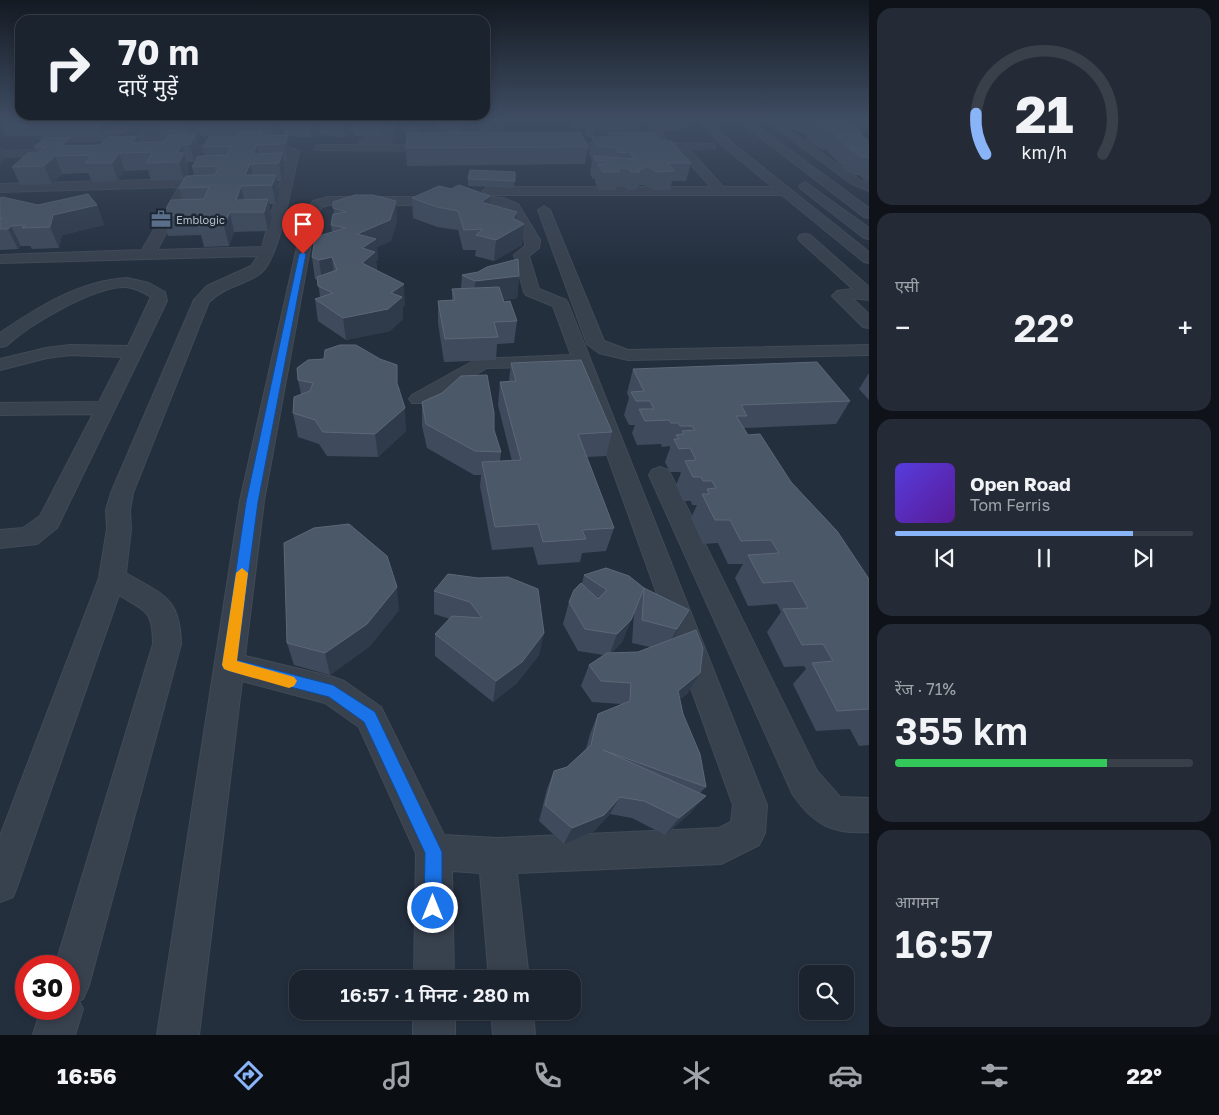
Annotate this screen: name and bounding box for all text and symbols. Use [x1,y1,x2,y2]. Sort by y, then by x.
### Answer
text: 70 m [118,31,199,73]
icon: right [35,35,100,100]
text: दाएँ मुड़ें [118,73,178,100]
text: 21 [1015,82,1073,144]
text: km/h [1021,141,1067,163]
pin [282,203,324,254]
office icon: Emblogic [150,208,172,230]
icon: arrive [289,210,317,238]
place label: Emblogic [176,213,225,226]
text: एसी [895,276,919,296]
text: 22° [1014,305,1074,350]
text: − [895,311,910,344]
text: + [1178,311,1193,344]
text: Open Road [970,472,1071,495]
text: Tom Ferris [970,495,1050,515]
icon: previous [931,544,959,572]
icon: pause [1030,544,1058,572]
icon: next [1129,544,1157,572]
text: रेंज · 71% [895,679,956,699]
text: 355 km [895,708,1028,753]
position arrow [406,881,458,933]
text: आगमन [895,892,939,912]
text: 16:57 [895,921,993,966]
speed limit sign: 30 [15,955,80,1020]
map controls [799,965,854,1020]
button: search [799,965,854,1020]
text: 16:57 · 1 मिनट · 280 m [340,983,530,1006]
icon: directions [231,1058,266,1093]
icon: music [380,1058,415,1093]
icon: phone [530,1058,565,1093]
icon: climate [679,1058,714,1093]
icon: car [828,1058,863,1093]
icon: filters [977,1058,1012,1093]
text: 16:56 [57,1062,117,1089]
text: 22° [1126,1062,1162,1089]

